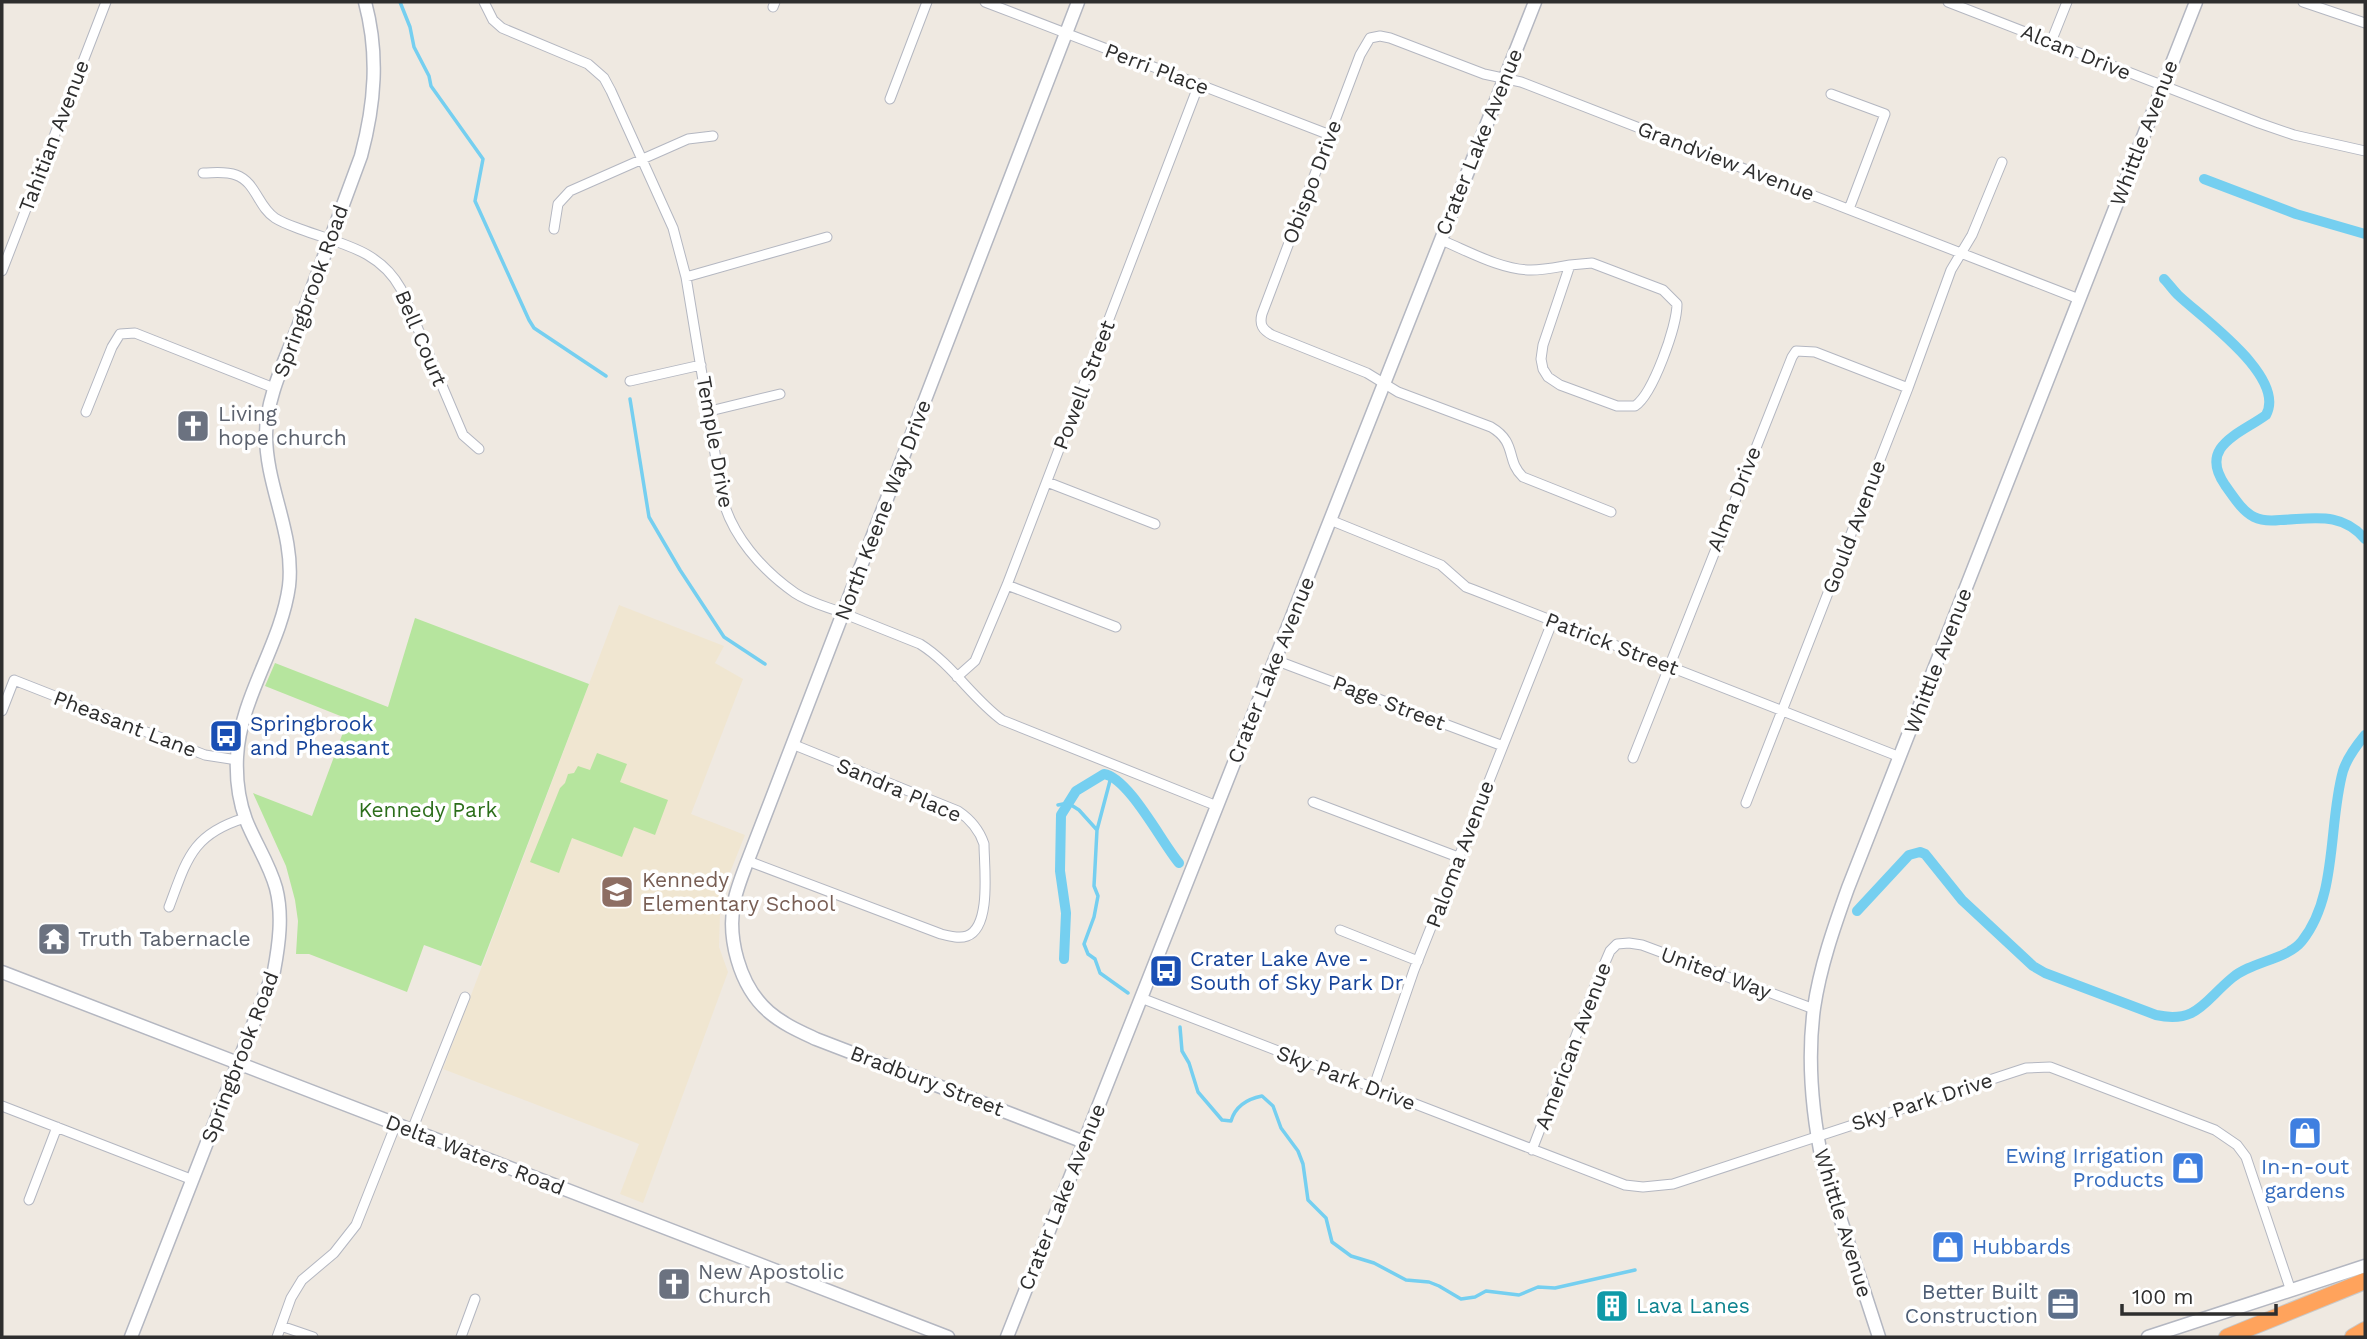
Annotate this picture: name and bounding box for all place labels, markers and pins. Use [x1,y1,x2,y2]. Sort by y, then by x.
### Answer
place label: Living hope church [218,401,347,450]
church icon: Living hope church [174,407,212,445]
place label: Springbrook and Pheasant [250,711,390,760]
bus stop icon: Springbrook and Pheasant [207,717,245,755]
place label: Kennedy Elementary School [642,867,836,916]
school or university icon: Kennedy Elementary School [598,873,636,911]
temple icon: Truth Tabernacle [35,920,73,958]
place label: Truth Tabernacle [78,926,251,951]
place label: Crater Lake Ave - South of Sky Park Dr [1190,946,1404,995]
bus stop icon: Crater Lake Ave - South of Sky Park Dr [1147,952,1185,990]
shop icon: In-n-out gardens [2286,1114,2324,1152]
place label: Ewing Irrigation Products [2005,1143,2164,1192]
shop icon: Ewing Irrigation Products [2169,1149,2207,1187]
place label: In-n-out gardens [2261,1154,2349,1203]
shop icon: Hubbards [1929,1228,1967,1266]
place label: Hubbards [1972,1234,2071,1259]
place label: New Apostolic Church [698,1259,844,1308]
church icon: New Apostolic Church [655,1265,693,1303]
place label: Better Built Construction [1905,1279,2038,1328]
office icon: Better Built Construction [2044,1285,2082,1323]
building icon: Lava Lanes [1593,1287,1631,1325]
place label: Lava Lanes [1636,1293,1750,1318]

